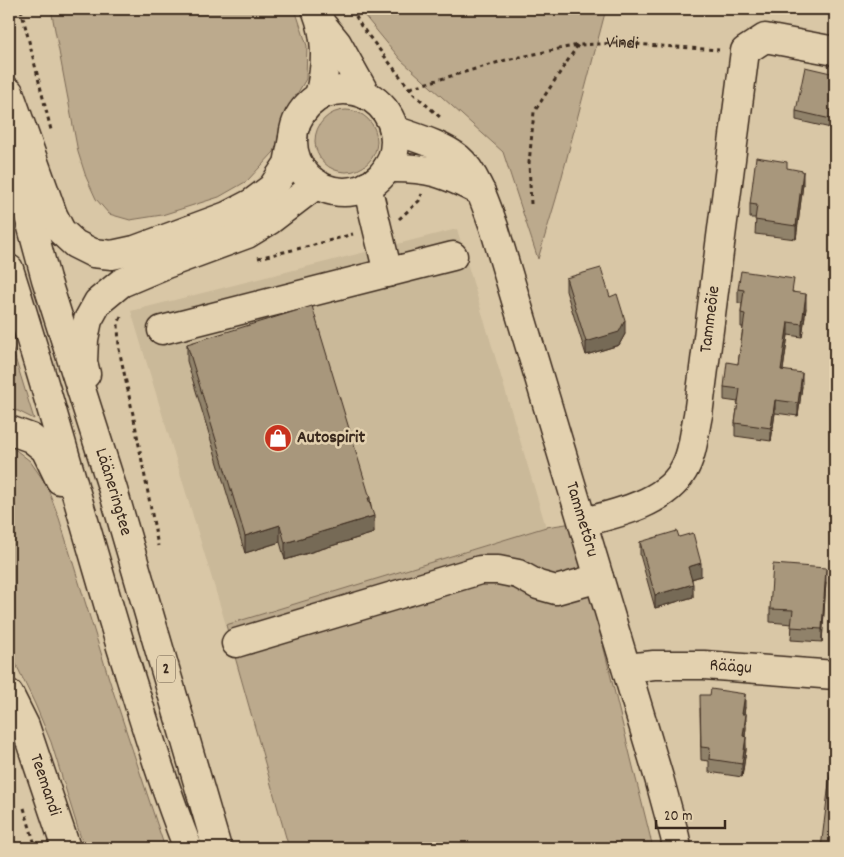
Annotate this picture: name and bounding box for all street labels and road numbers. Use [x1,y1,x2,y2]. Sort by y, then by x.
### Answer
street label: Vindi [606,30,639,57]
street label: Tammeõie [694,284,727,354]
street label: Lääneringtee [88,445,138,539]
street label: Tammetõru [558,479,605,560]
street label: Räägu [709,653,753,681]
road number: 2 [157,656,175,682]
street label: Teemandi [23,751,67,819]

